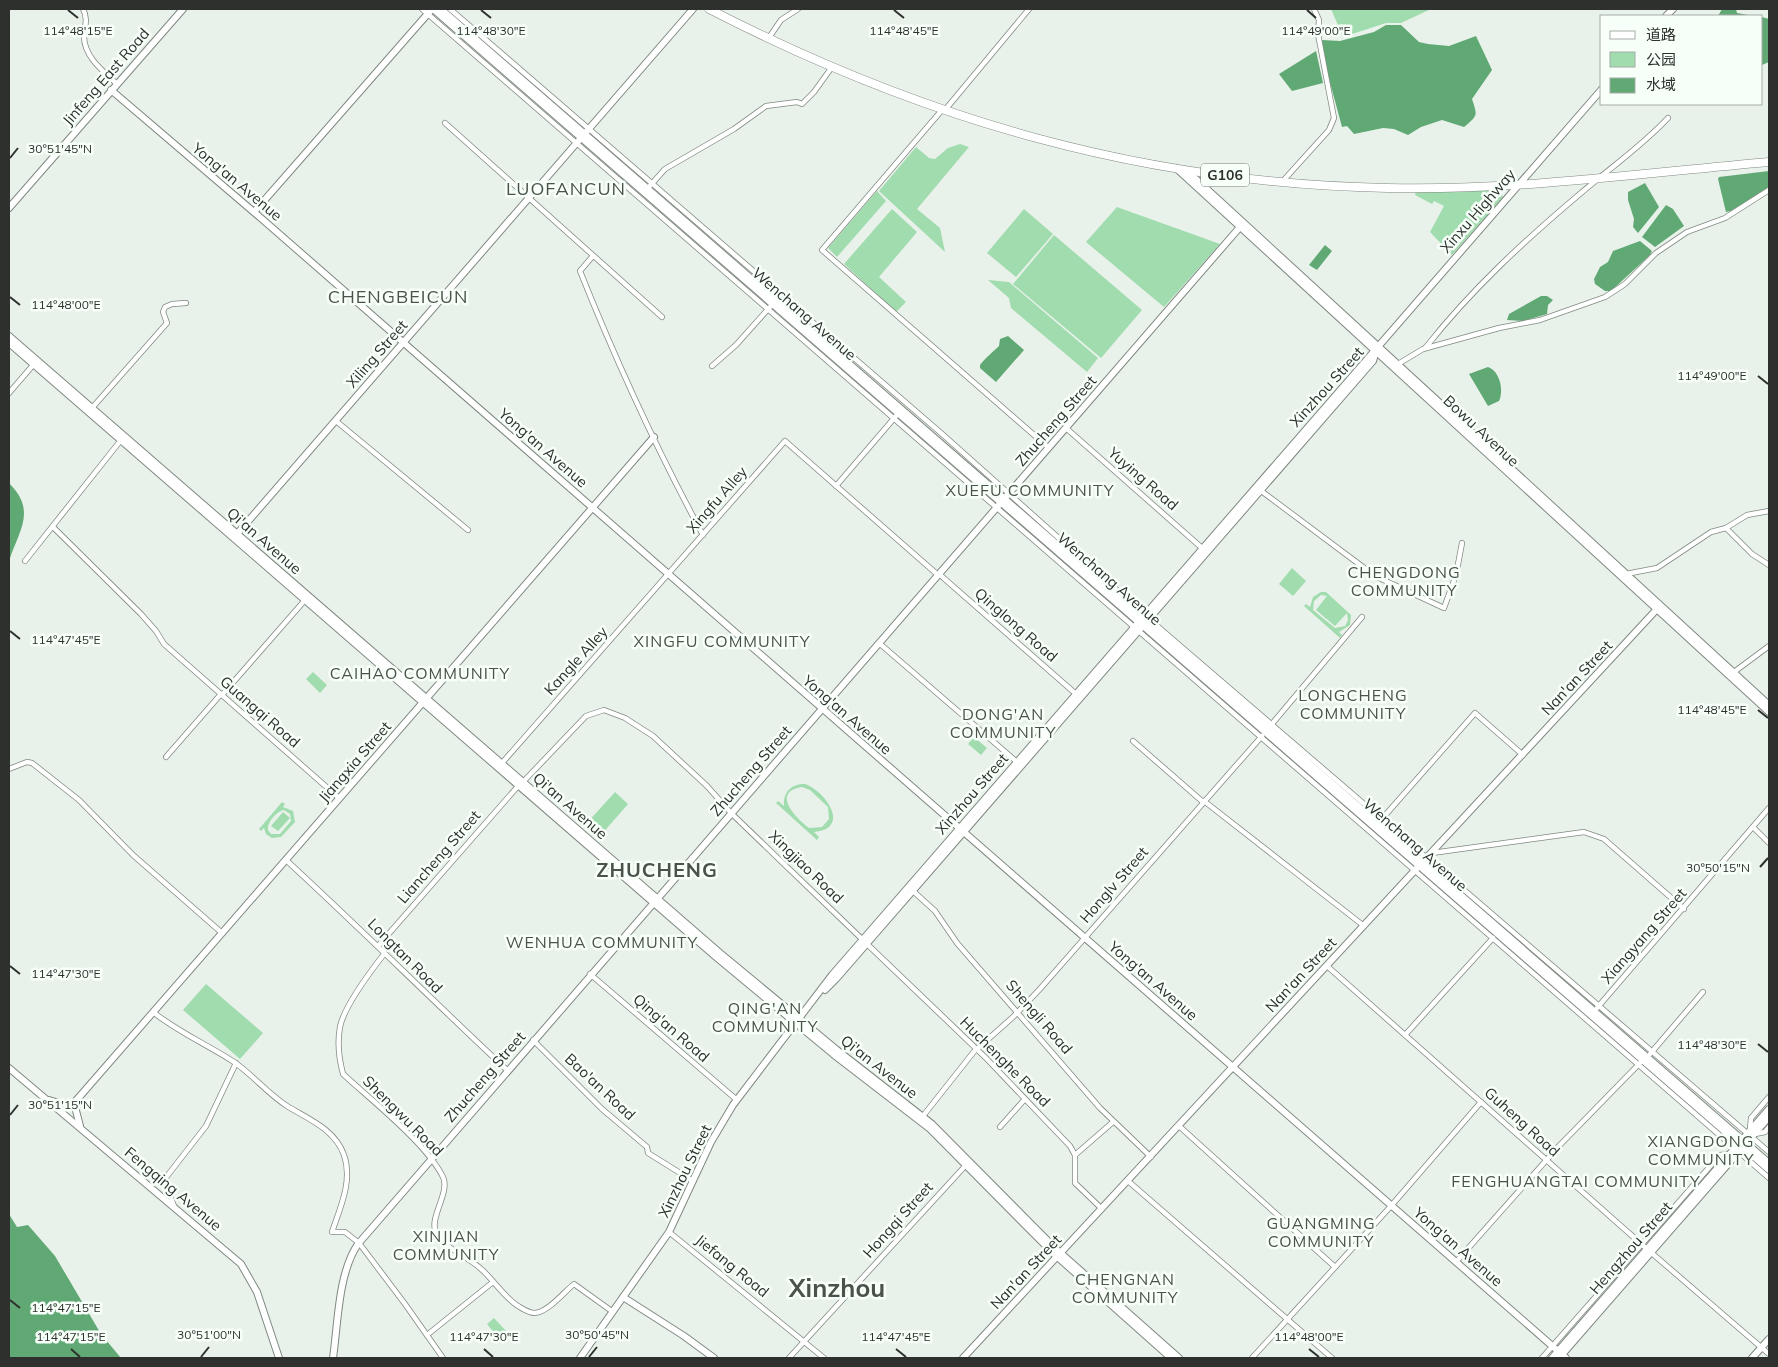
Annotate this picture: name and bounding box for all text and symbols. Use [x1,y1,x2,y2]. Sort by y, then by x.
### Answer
legend [1600,15,1763,105]
text: 114°48'15"E [43,23,113,38]
text: 114°48'30"E [456,23,526,38]
text: 114°48'45"E [869,23,939,38]
text: 114°49'00"E [1281,23,1351,38]
street label: Jinfeng East Road [58,24,153,129]
text: 道路 [1646,25,1676,44]
text: 公园 [1646,50,1676,69]
text: 水域 [1646,75,1676,94]
street label: Yong'an Avenue [188,138,286,225]
text: 30°51'45"N [28,141,92,156]
road number: G106 [1201,164,1249,186]
street label: Xinxu Highway [1436,165,1519,257]
district label: LUOFANCUN [506,177,626,200]
street label: Wenchang Avenue [748,263,860,364]
district label: CHENGBEICUN [328,285,468,308]
text: 114°48'00"E [31,297,101,312]
street label: Xiling Street [342,316,411,392]
street label: Xinzhou Street [1286,343,1368,431]
text: 114°49'00"E [1677,368,1747,383]
street label: Zhucheng Street [1011,371,1100,470]
street label: Bowu Avenue [1440,391,1523,470]
street label: Yong'an Avenue [494,403,592,491]
street label: Yuying Road [1104,442,1182,514]
street label: Xingfu Alley [682,462,751,537]
district label: XUEFU COMMUNITY [946,480,1114,500]
street label: Qi'an Avenue [223,503,305,578]
street label: Wenchang Avenue [1053,528,1165,629]
district label: CHENGDONG COMMUNITY [1347,562,1461,600]
street label: Qinglong Road [971,583,1062,666]
street label: Kangle Alley [540,622,612,699]
district label: XINGFU COMMUNITY [634,631,810,651]
text: 114°47'45"E [31,632,101,647]
street label: Nan'an Street [1537,636,1616,719]
district label: CAIHAO COMMUNITY [330,663,510,683]
street label: Yong'an Avenue [798,670,896,758]
street label: Guangqi Road [216,672,304,752]
district label: LONGCHENG COMMUNITY [1298,685,1408,723]
text: 114°48'45"E [1677,702,1747,717]
district label: DONG'AN COMMUNITY [950,704,1056,742]
street label: Jiangxia Street [314,717,395,806]
street label: Zhucheng Street [706,721,795,820]
street label: Xinzhou Street [931,749,1012,838]
street label: Qi'an Avenue [529,768,611,843]
street label: Wenchang Avenue [1359,794,1471,895]
street label: Liancheng Street [393,806,484,907]
street label: Xingjiao Road [765,826,848,907]
street label: Honglv Street [1075,843,1152,927]
district label: ZHUCHENG [596,857,718,882]
text: 30°50'15"N [1686,860,1750,875]
street label: Xiangyang Street [1597,884,1690,987]
street label: Longtan Road [364,914,447,997]
district label: WENHUA COMMUNITY [506,932,698,952]
street label: Nan'an Street [1261,933,1340,1016]
street label: Yong'an Avenue [1104,936,1202,1024]
text: 114°47'30"E [31,966,101,981]
street label: Shengli Road [1002,976,1077,1058]
street label: Qing'an Road [629,989,713,1066]
district label: QING'AN COMMUNITY [712,998,818,1036]
street label: Huchenghe Road [956,1013,1054,1111]
street label: Zhucheng Street [440,1027,529,1126]
street label: Qi'an Avenue [837,1031,922,1103]
text: 114°48'30"E [1677,1037,1747,1052]
street label: Bao'an Road [561,1049,640,1124]
street label: Shengwu Road [359,1071,448,1160]
street label: Guheng Road [1481,1083,1564,1161]
text: 30°51'15"N [28,1097,92,1112]
street label: Xinzhou Street [654,1121,715,1220]
district label: XIANGDONG COMMUNITY [1648,1131,1754,1169]
street label: Fengqing Avenue [121,1143,226,1235]
district label: FENGHUANGTAI COMMUNITY [1451,1171,1701,1191]
street label: Hongqi Street [858,1178,937,1262]
street label: Hengzhou Street [1585,1197,1676,1298]
street label: Yong'an Avenue [1409,1202,1507,1290]
district label: GUANGMING COMMUNITY [1266,1213,1376,1251]
district label: XINJIAN COMMUNITY [393,1226,499,1264]
street label: Jiefang Road [692,1230,773,1301]
street label: Nan'an Street [986,1230,1065,1313]
district label: CHENGNAN COMMUNITY [1072,1269,1178,1307]
district label: Xinzhou [788,1272,885,1303]
text: 114°47'15"E [31,1300,101,1315]
text: 30°51'00"N [177,1327,241,1342]
text: 30°50'45"N [565,1327,629,1342]
text: 114°47'15"E [36,1329,106,1344]
text: 114°47'30"E [449,1329,519,1344]
text: 114°47'45"E [861,1329,931,1344]
text: 114°48'00"E [1274,1329,1344,1344]

